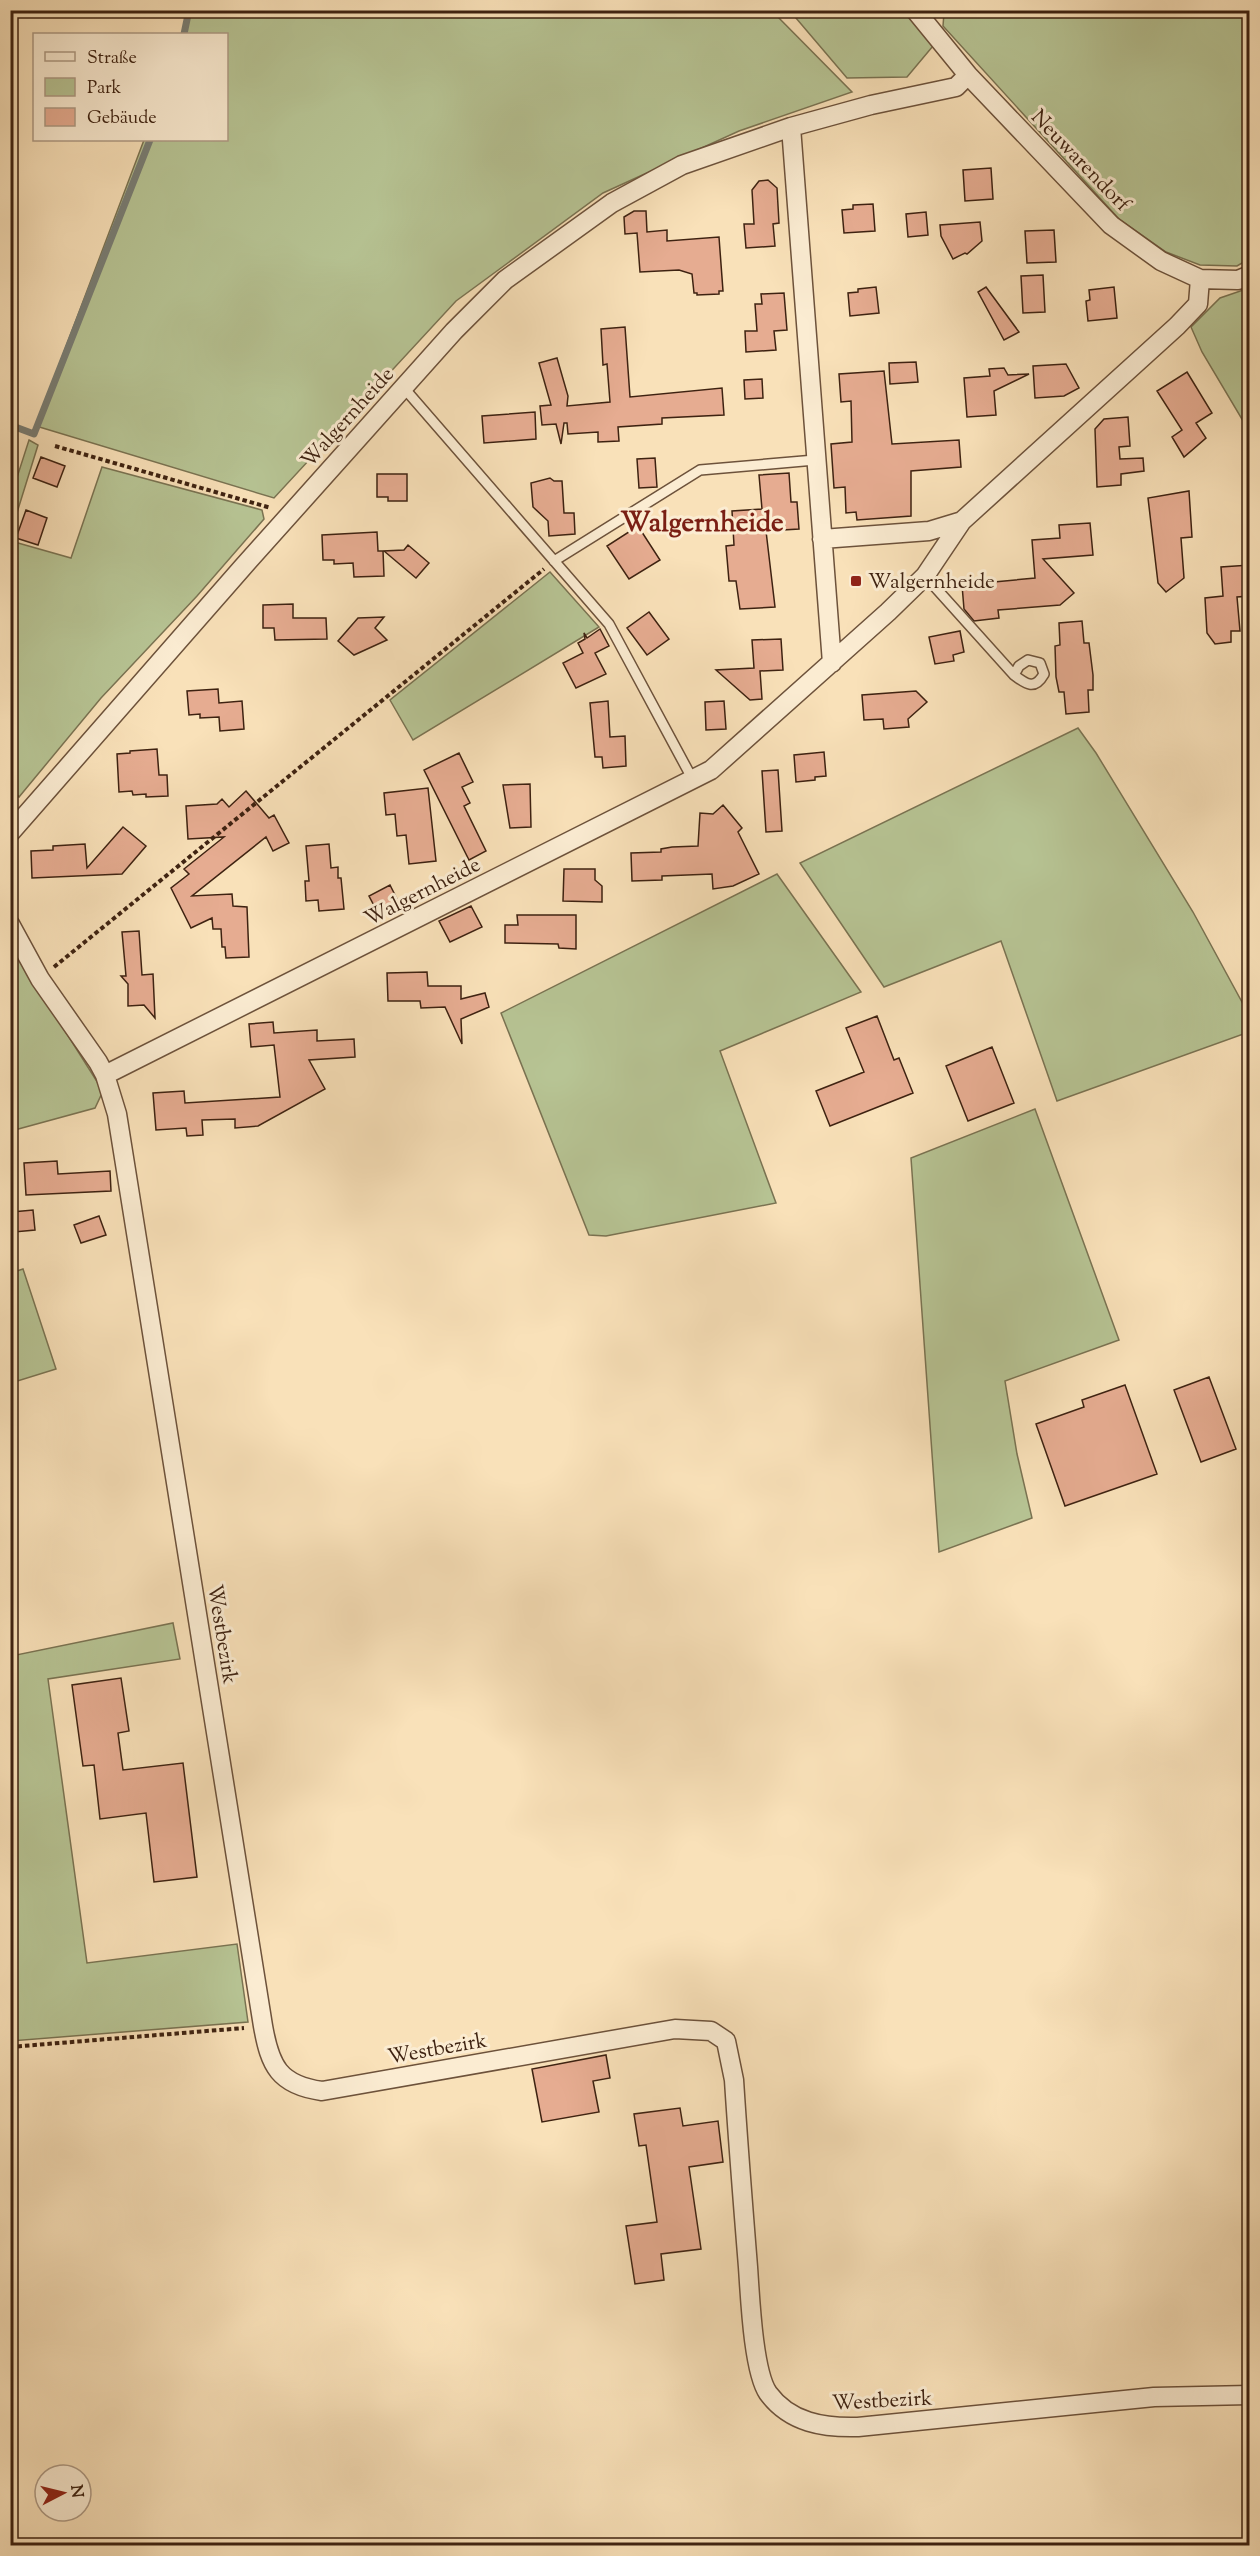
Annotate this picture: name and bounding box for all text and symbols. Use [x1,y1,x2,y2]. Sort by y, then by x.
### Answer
legend [33,33,228,141]
text: Straße [87,46,137,72]
text: Park [87,76,122,102]
street label: Neuwarendorf [1023,104,1137,220]
text: Gebäude [87,106,157,132]
street label: Walgernheide [295,361,402,476]
district label: Walgernheide [620,505,784,544]
place label: Walgernheide [868,568,995,598]
marker: Walgernheide [849,574,863,588]
street label: Walgernheide [360,851,486,935]
street label: Westbezirk [198,1582,244,1687]
street label: Westbezirk [385,2026,490,2073]
street label: Westbezirk [831,2384,934,2420]
north arrow [33,2463,93,2523]
text: N [63,2484,88,2499]

